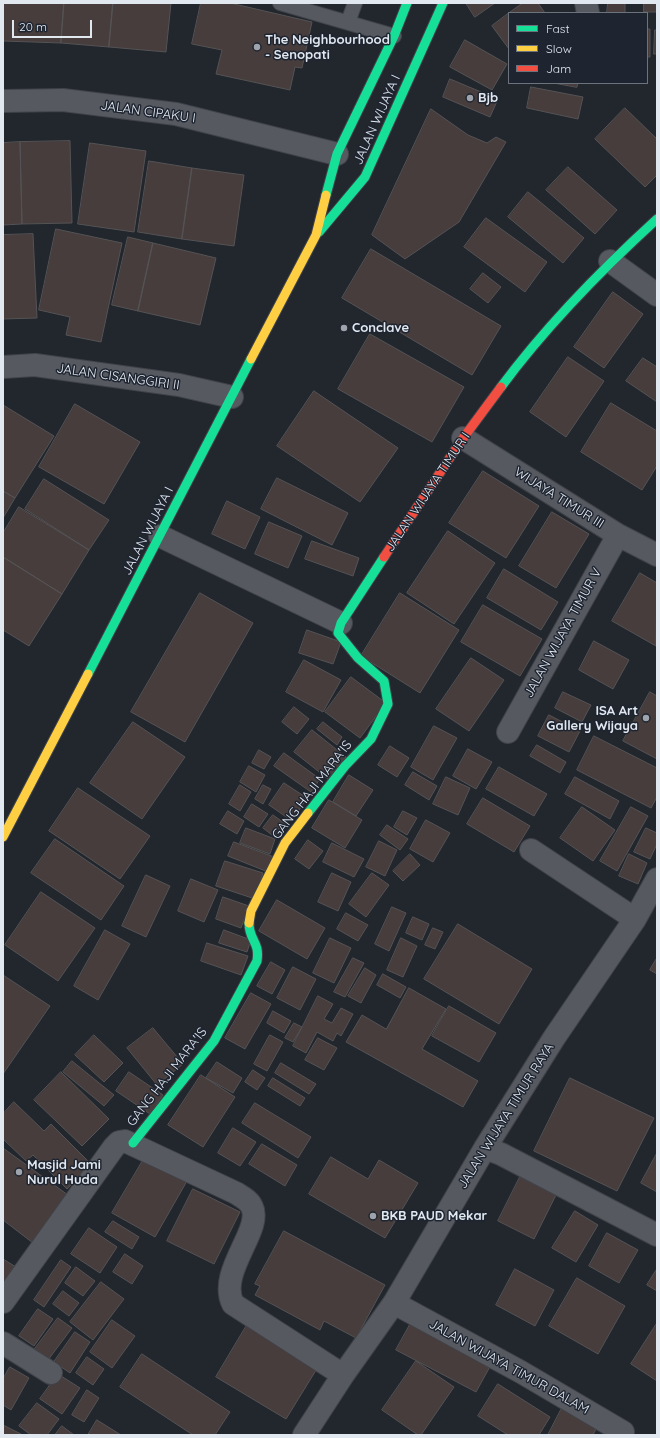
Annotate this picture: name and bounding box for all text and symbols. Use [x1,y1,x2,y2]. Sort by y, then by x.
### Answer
scale bar [14,12,94,38]
legend [508,12,648,84]
text: 20 m [19,19,47,34]
text: Fast [546,21,570,36]
place label: The Neighbourhood - Senopati [265,32,390,63]
text: Slow [546,41,572,56]
marker: The Neighbourhood - Senopati [252,42,262,52]
text: Jam [546,61,571,76]
street label: JALAN WIJAYA I [350,73,404,167]
place label: Bjb [478,90,498,106]
marker: Bjb [465,93,475,103]
street label: JALAN CIPAKU I [99,98,197,126]
place label: Conclave [352,320,409,336]
marker: Conclave [339,323,349,333]
street label: JALAN CISANGGIRI II [55,361,181,393]
street label: JALAN WIJAYA TIMUR I [382,430,474,554]
street label: WIJAYA TIMUR III [511,464,607,532]
street label: JALAN WIJAYA I [119,484,177,578]
street label: JALAN WIJAYA TIMUR V [521,566,605,700]
place label: ISA Art Gallery Wijaya [546,703,638,734]
marker: ISA Art Gallery Wijaya [641,713,651,723]
street label: GANG HAJI MARA'IS [269,738,355,842]
street label: GANG HAJI MARA'IS [124,1025,210,1129]
street label: JALAN WIJAYA TIMUR RAYA [455,1040,557,1192]
place label: Masjid Jami Nurul Huda [27,1157,101,1188]
marker: Masjid Jami Nurul Huda [14,1167,24,1177]
place label: BKB PAUD Mekar [381,1208,487,1224]
marker: BKB PAUD Mekar [368,1211,378,1221]
street label: JALAN WIJAYA TIMUR DALAM [426,1316,592,1418]

